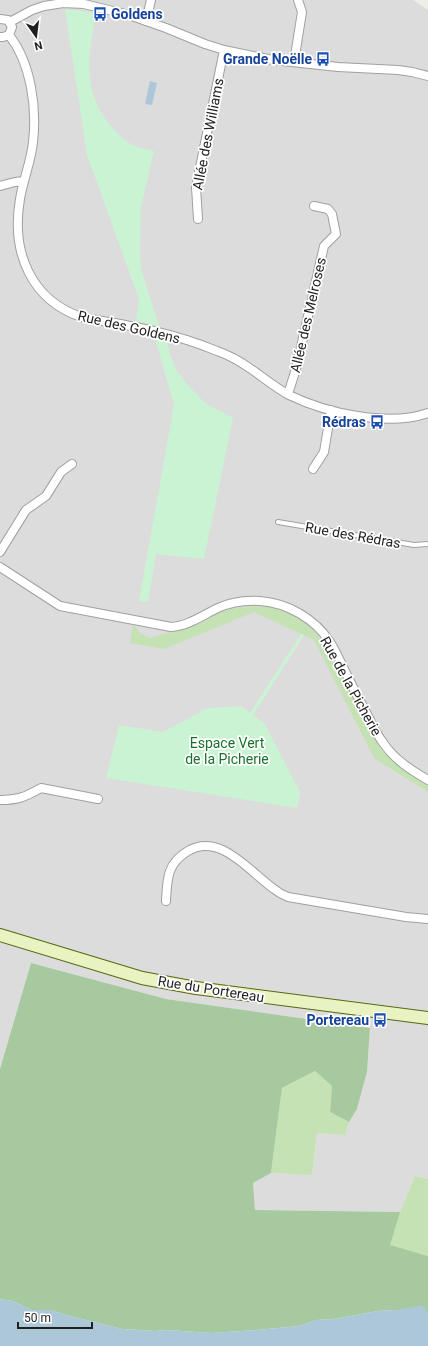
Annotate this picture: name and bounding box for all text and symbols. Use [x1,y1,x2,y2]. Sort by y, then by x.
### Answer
bus stop icon: Goldens [92,6,108,22]
place label: Goldens [111,6,163,22]
north arrow [16,16,56,56]
text: N [33,38,44,53]
place label: Grande Noëlle [223,51,312,67]
bus stop icon: Grande Noëlle [315,51,331,67]
street label: Allée des Williams [189,77,227,191]
street label: Allée des Melroses [287,256,329,374]
street label: Rue des Goldens [76,307,182,347]
place label: Rédras [322,414,366,430]
bus stop icon: Rédras [369,414,385,430]
street label: Rue des Rédras [304,519,402,551]
street label: Rue de la Picherie [317,634,385,738]
park label: Espace Vert de la Picherie [185,735,269,767]
street label: Rue du Portereau [157,973,265,1005]
place label: Portereau [307,1012,369,1028]
bus stop icon: Portereau [372,1012,388,1028]
scale bar [18,1304,92,1330]
text: 50 m [24,1311,51,1325]

